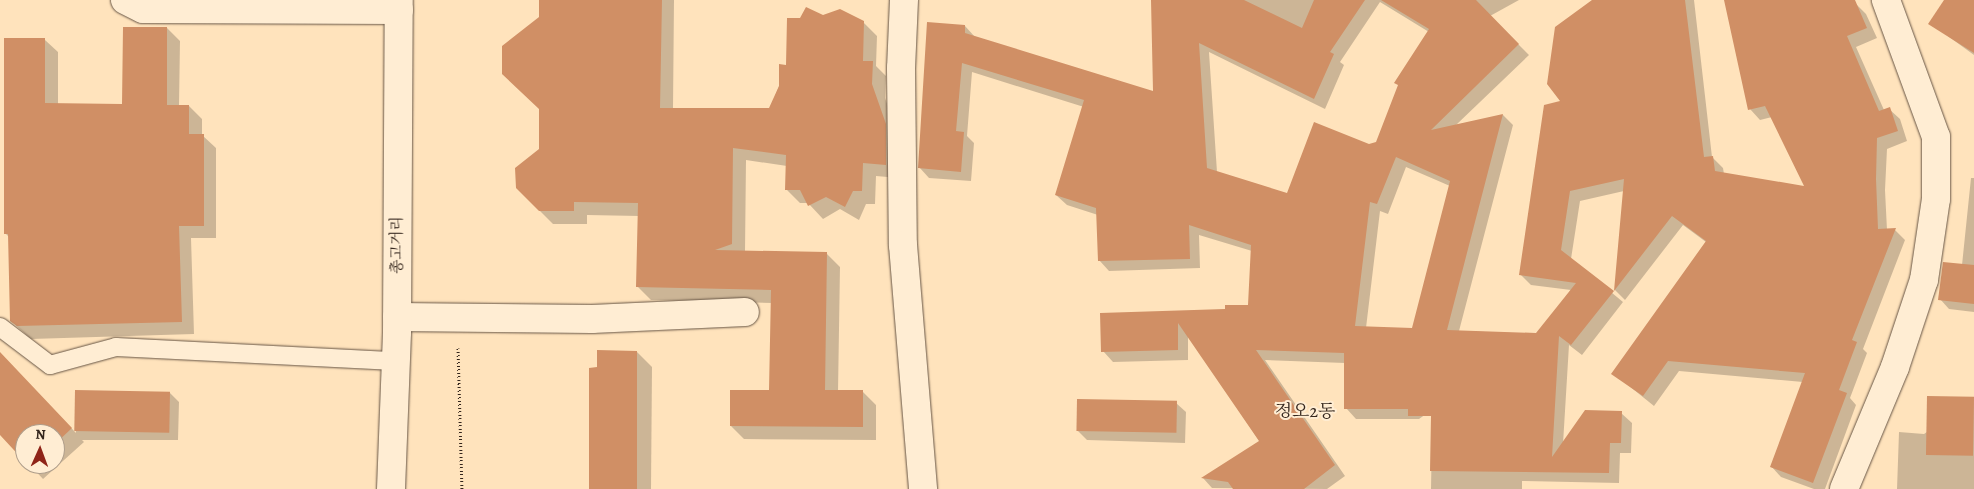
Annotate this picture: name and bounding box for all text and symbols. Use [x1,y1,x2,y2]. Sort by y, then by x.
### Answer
street label: 총고거리 [388,216,406,274]
district label: 정오2동 [1275,400,1335,422]
north arrow [15,424,65,474]
text: N [35,425,46,444]

